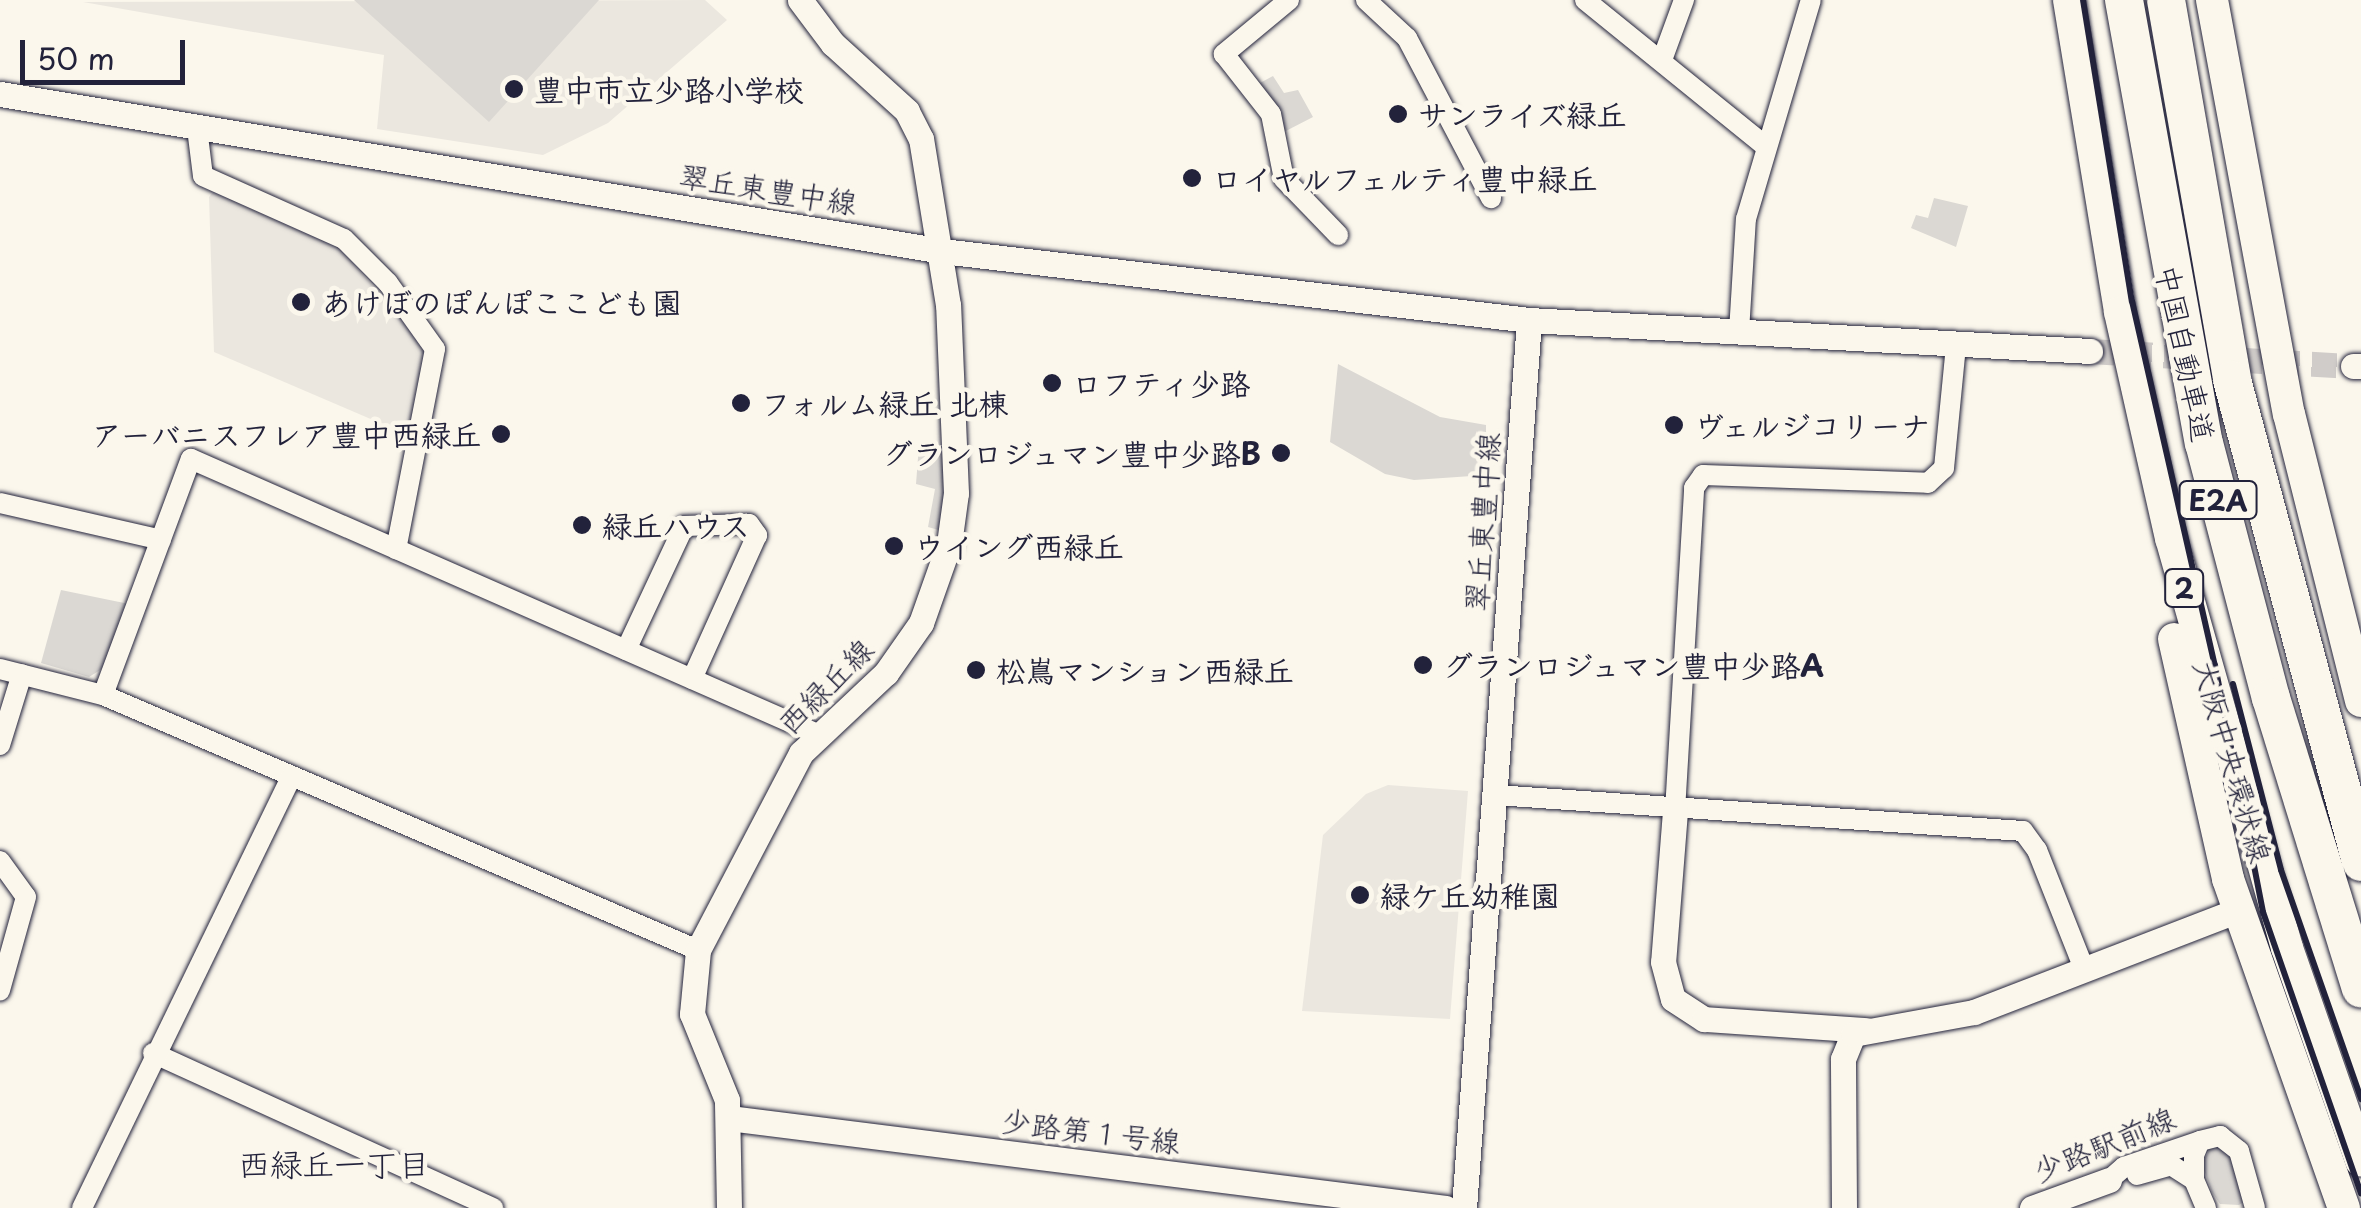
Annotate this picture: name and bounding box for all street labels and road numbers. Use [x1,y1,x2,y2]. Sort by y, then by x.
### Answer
street label: 翠丘東豊中線 [676,157,860,221]
street label: 中国自動車道 [2150,261,2222,445]
street label: 翠丘東豊中線 [1458,431,1506,613]
road number: E2A [2178,477,2258,523]
road number: 2 [2164,565,2204,611]
street label: 西緑丘線 [770,631,880,741]
street label: 大阪中央環状線 [2187,655,2279,867]
street label: 少路駅前線 [2028,1099,2180,1189]
street label: 少路第１号線 [999,1102,1183,1160]

